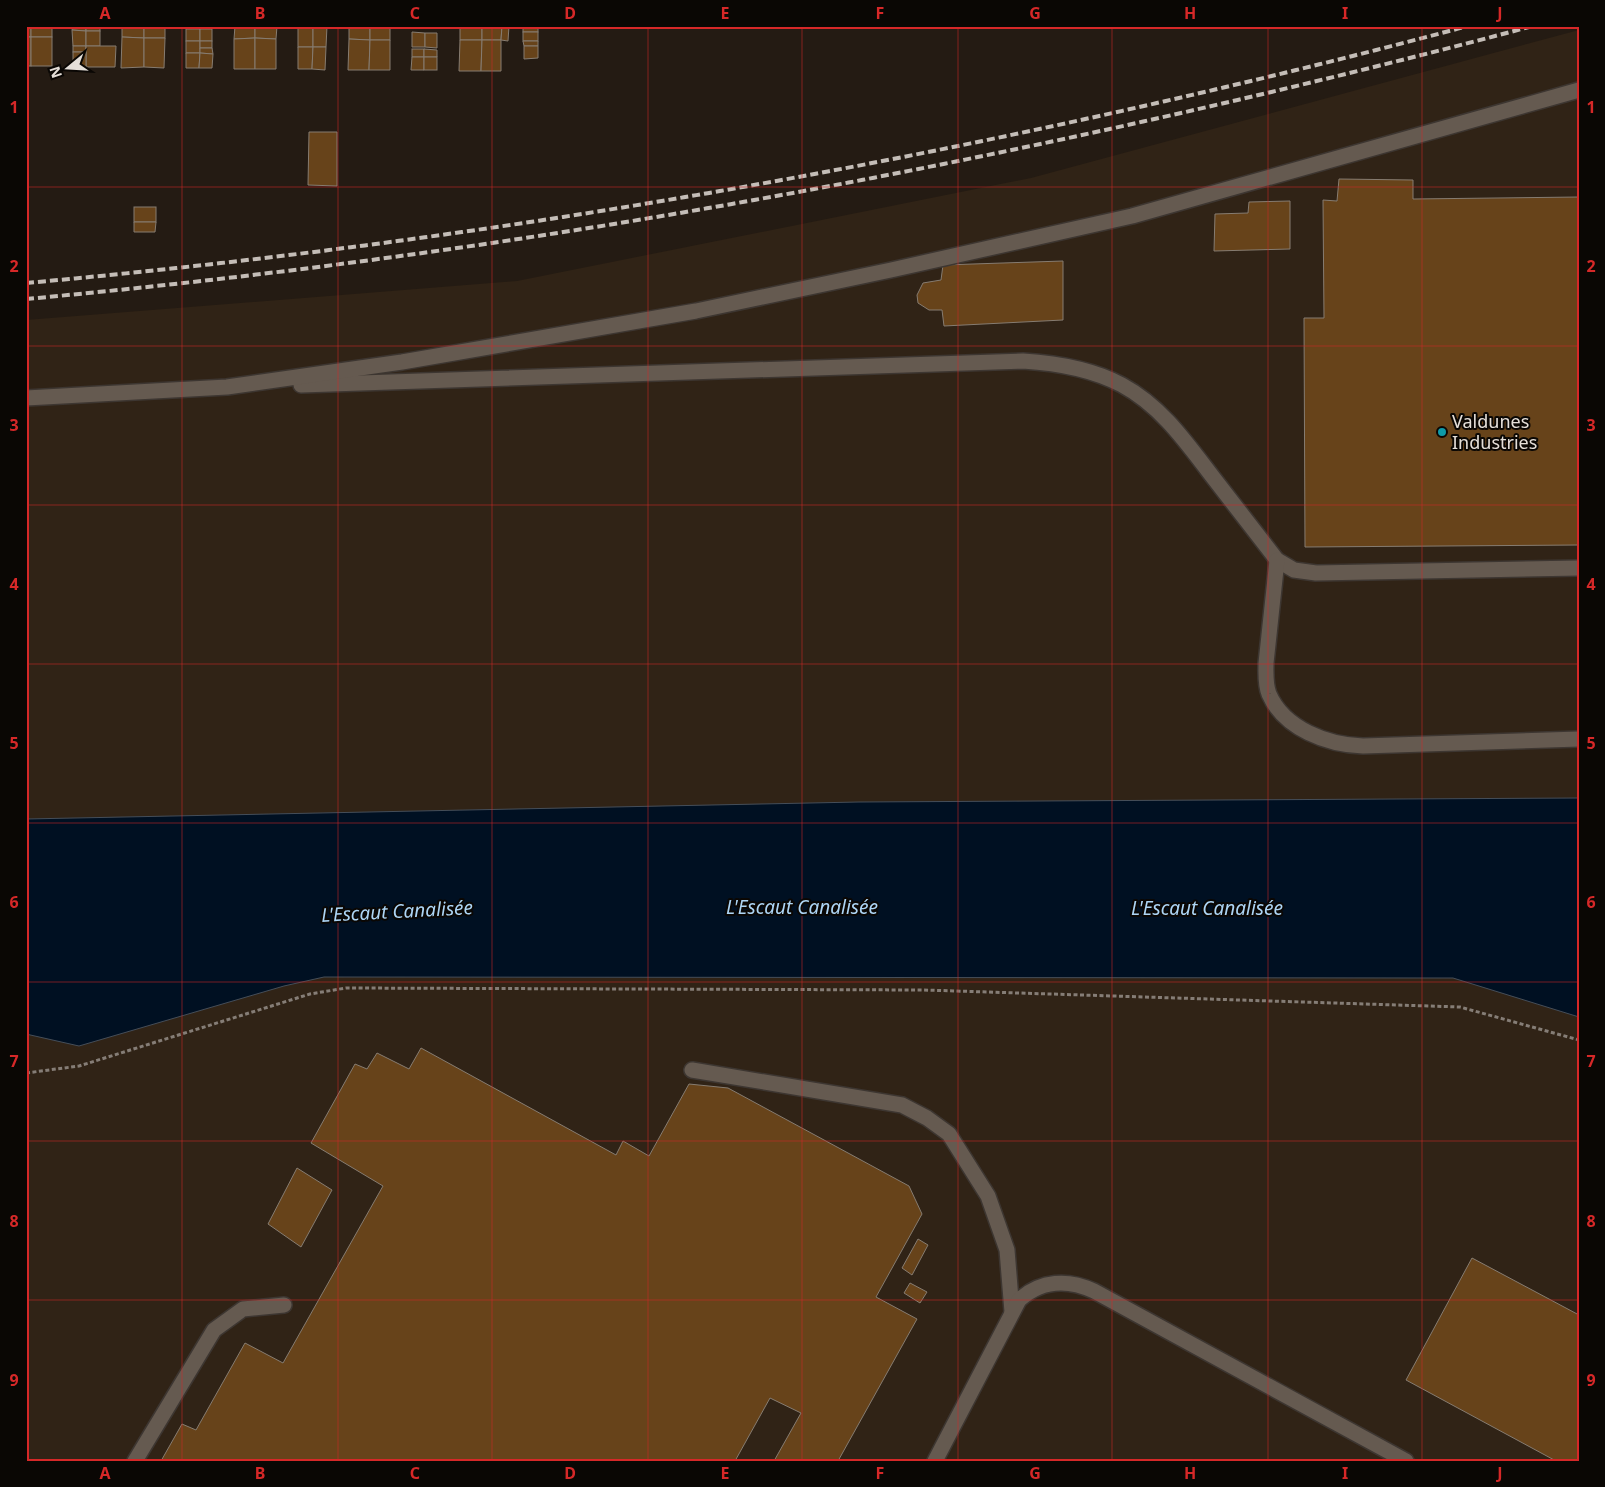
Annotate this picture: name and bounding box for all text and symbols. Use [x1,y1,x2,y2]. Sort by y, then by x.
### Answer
text: A [99,2,111,24]
text: B [255,2,265,24]
text: C [410,2,420,24]
text: D [564,2,576,24]
text: E [721,2,730,24]
text: F [876,2,884,24]
text: G [1029,2,1041,24]
text: H [1184,2,1196,24]
text: I [1342,2,1348,24]
text: J [1495,2,1503,24]
north arrow [42,42,92,92]
text: N [44,64,66,81]
text: 1 [9,96,19,118]
text: 1 [1586,96,1596,118]
text: 2 [9,255,19,277]
text: 2 [1586,255,1596,277]
place label: Valdunes Industries [1452,409,1537,454]
text: 3 [9,414,19,436]
text: 3 [1586,414,1596,436]
marker: Valdunes Industries [1436,426,1448,438]
text: 4 [9,573,19,595]
text: 4 [1586,573,1596,595]
text: 5 [9,732,19,754]
text: 5 [1586,732,1596,754]
text: 6 [9,891,19,913]
text: 6 [1586,891,1596,913]
water label: L'Escaut Canalisée [320,894,474,928]
water label: L'Escaut Canalisée [726,894,878,920]
water label: L'Escaut Canalisée [1131,895,1283,921]
text: 7 [9,1050,19,1072]
text: 7 [1586,1050,1596,1072]
text: 8 [9,1210,19,1232]
text: 8 [1586,1210,1596,1232]
text: 9 [9,1369,19,1391]
text: 9 [1586,1369,1596,1391]
text: A [99,1462,111,1484]
text: B [255,1462,265,1484]
text: C [410,1462,420,1484]
text: D [564,1462,576,1484]
text: E [721,1462,730,1484]
text: F [876,1462,884,1484]
text: G [1029,1462,1041,1484]
text: H [1184,1462,1196,1484]
text: I [1342,1462,1348,1484]
text: J [1495,1462,1503,1484]

